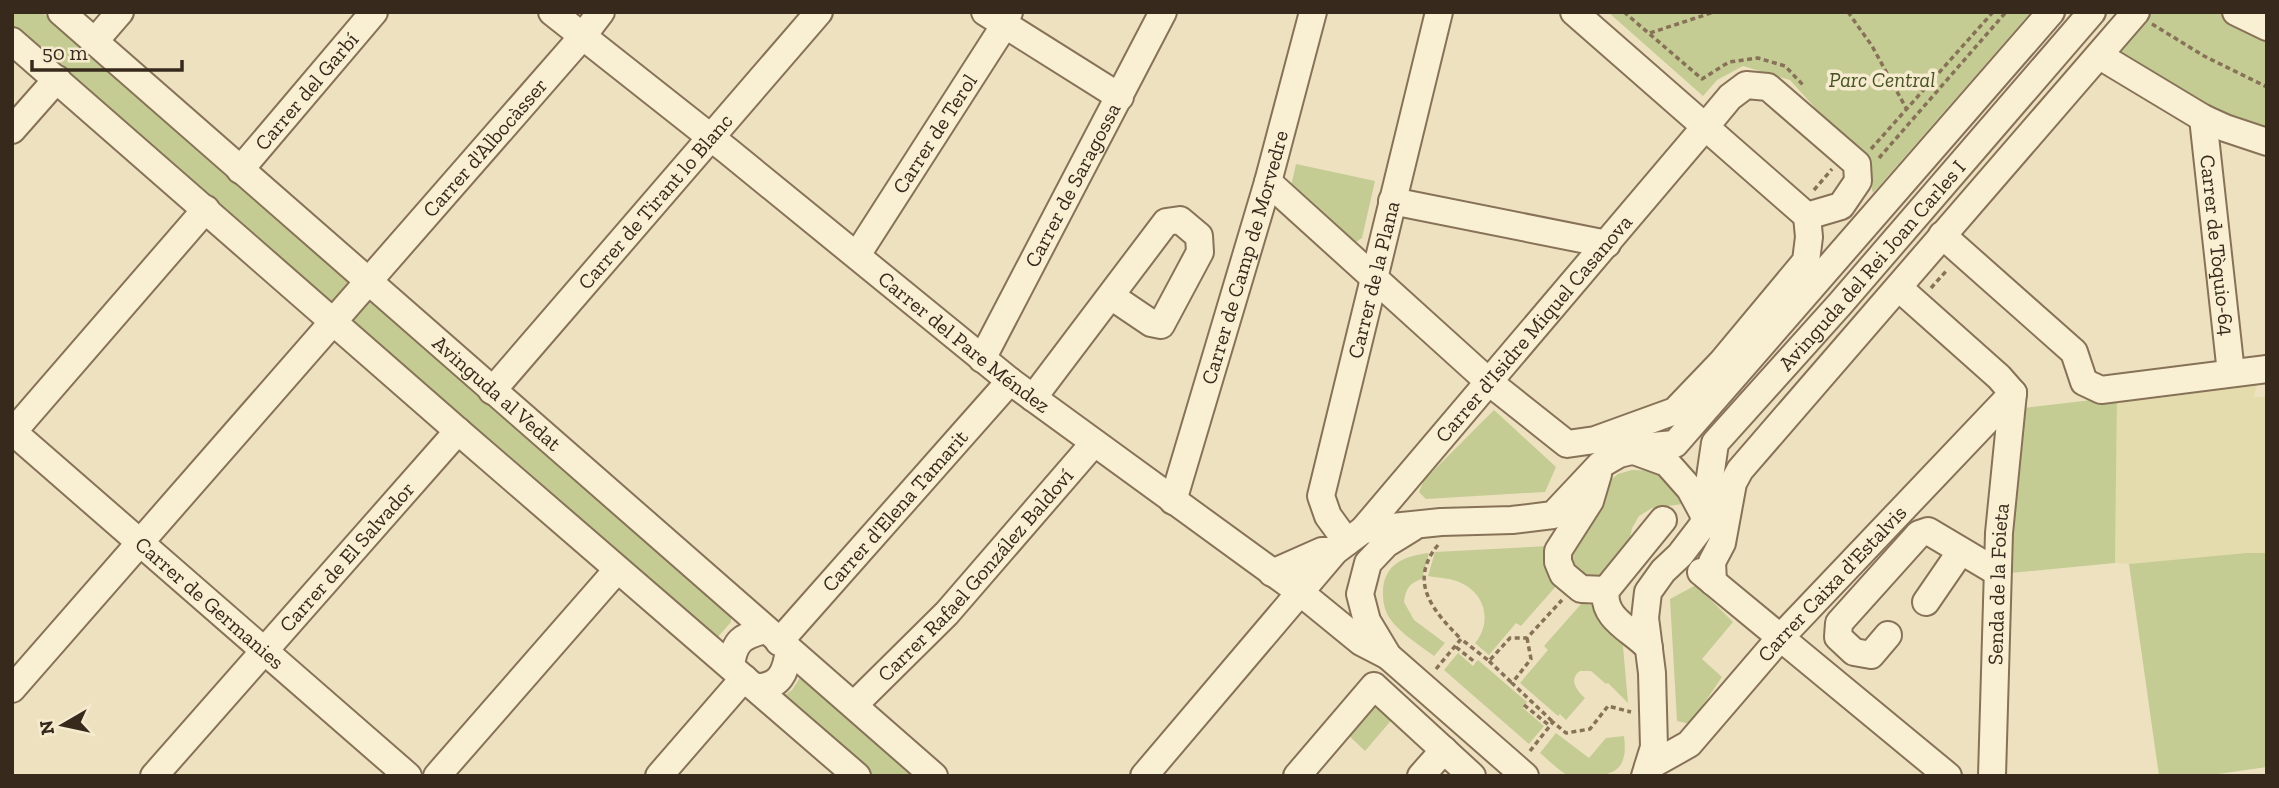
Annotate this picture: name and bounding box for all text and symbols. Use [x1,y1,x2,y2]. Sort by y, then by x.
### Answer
street label: Carrer del Garbí [249,27,363,155]
scale bar [32,28,182,72]
text: 50 m [42,40,88,65]
park label: Parc Central [1829,67,1935,92]
street label: Carrer de Terol [887,69,982,198]
street label: Carrer d'Albocàsser [417,73,552,222]
street label: Carrer de Saragossa [1019,99,1125,271]
street label: Carrer de Tirant lo Blanc [572,108,738,294]
street label: Carrer de Camp de Morvedre [1195,128,1293,387]
street label: Carrer de Tòquio-64 [2195,153,2240,337]
street label: Avinguda del Rei Joan Carles I [1773,155,1970,375]
street label: Carrer de la Plana [1342,198,1404,361]
street label: Carrer d'Isidre Miquel Casanova [1430,209,1637,447]
street label: Carrer del Pare Méndez [873,266,1055,418]
street label: Avinguda al Vedat [428,330,567,456]
street label: Carrer d'Elena Tamarit [816,424,973,597]
street label: Carrer Rafael González Baldoví [872,463,1078,686]
street label: Carrer de El Salvador [274,476,420,637]
street label: Carrer Caixa d'Estalvis [1752,500,1912,667]
street label: Senda de la Foieta [1982,502,2014,665]
street label: Carrer de Germanies [130,531,289,674]
north arrow [28,690,98,760]
text: N [34,719,59,737]

